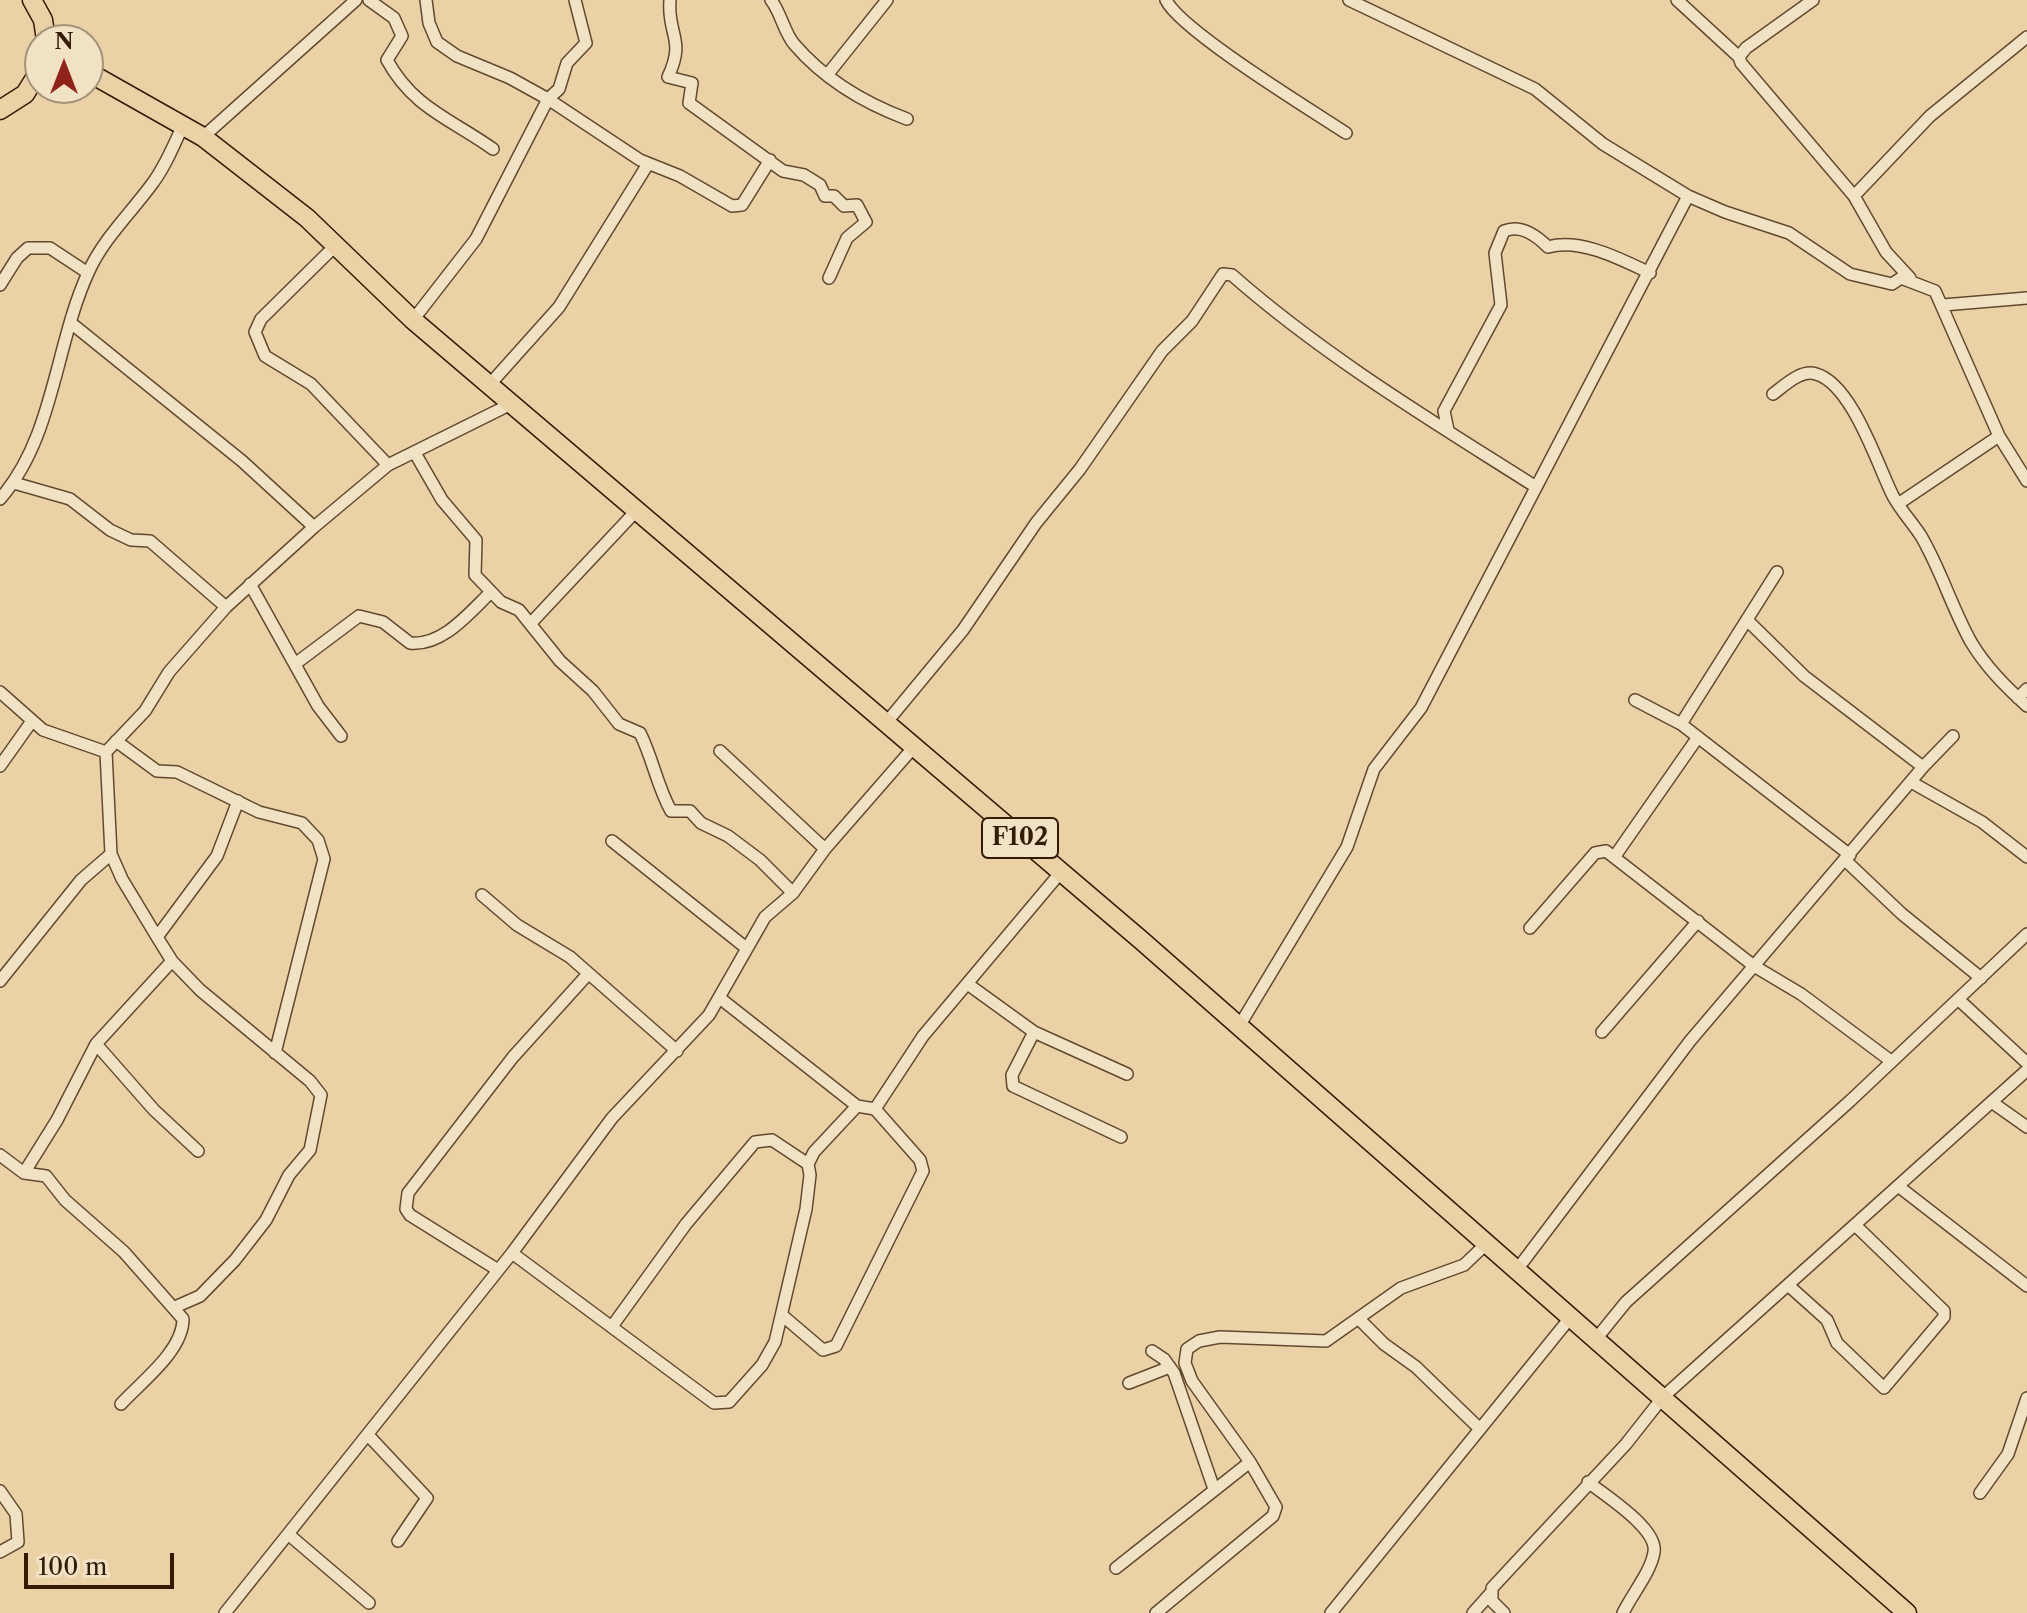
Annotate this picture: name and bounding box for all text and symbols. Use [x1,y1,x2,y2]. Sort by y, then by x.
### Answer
north arrow [24,24,104,104]
text: N [54,28,74,55]
road number: F102 [982,818,1058,858]
scale bar [28,1537,178,1587]
text: 100 m [38,1552,107,1581]

